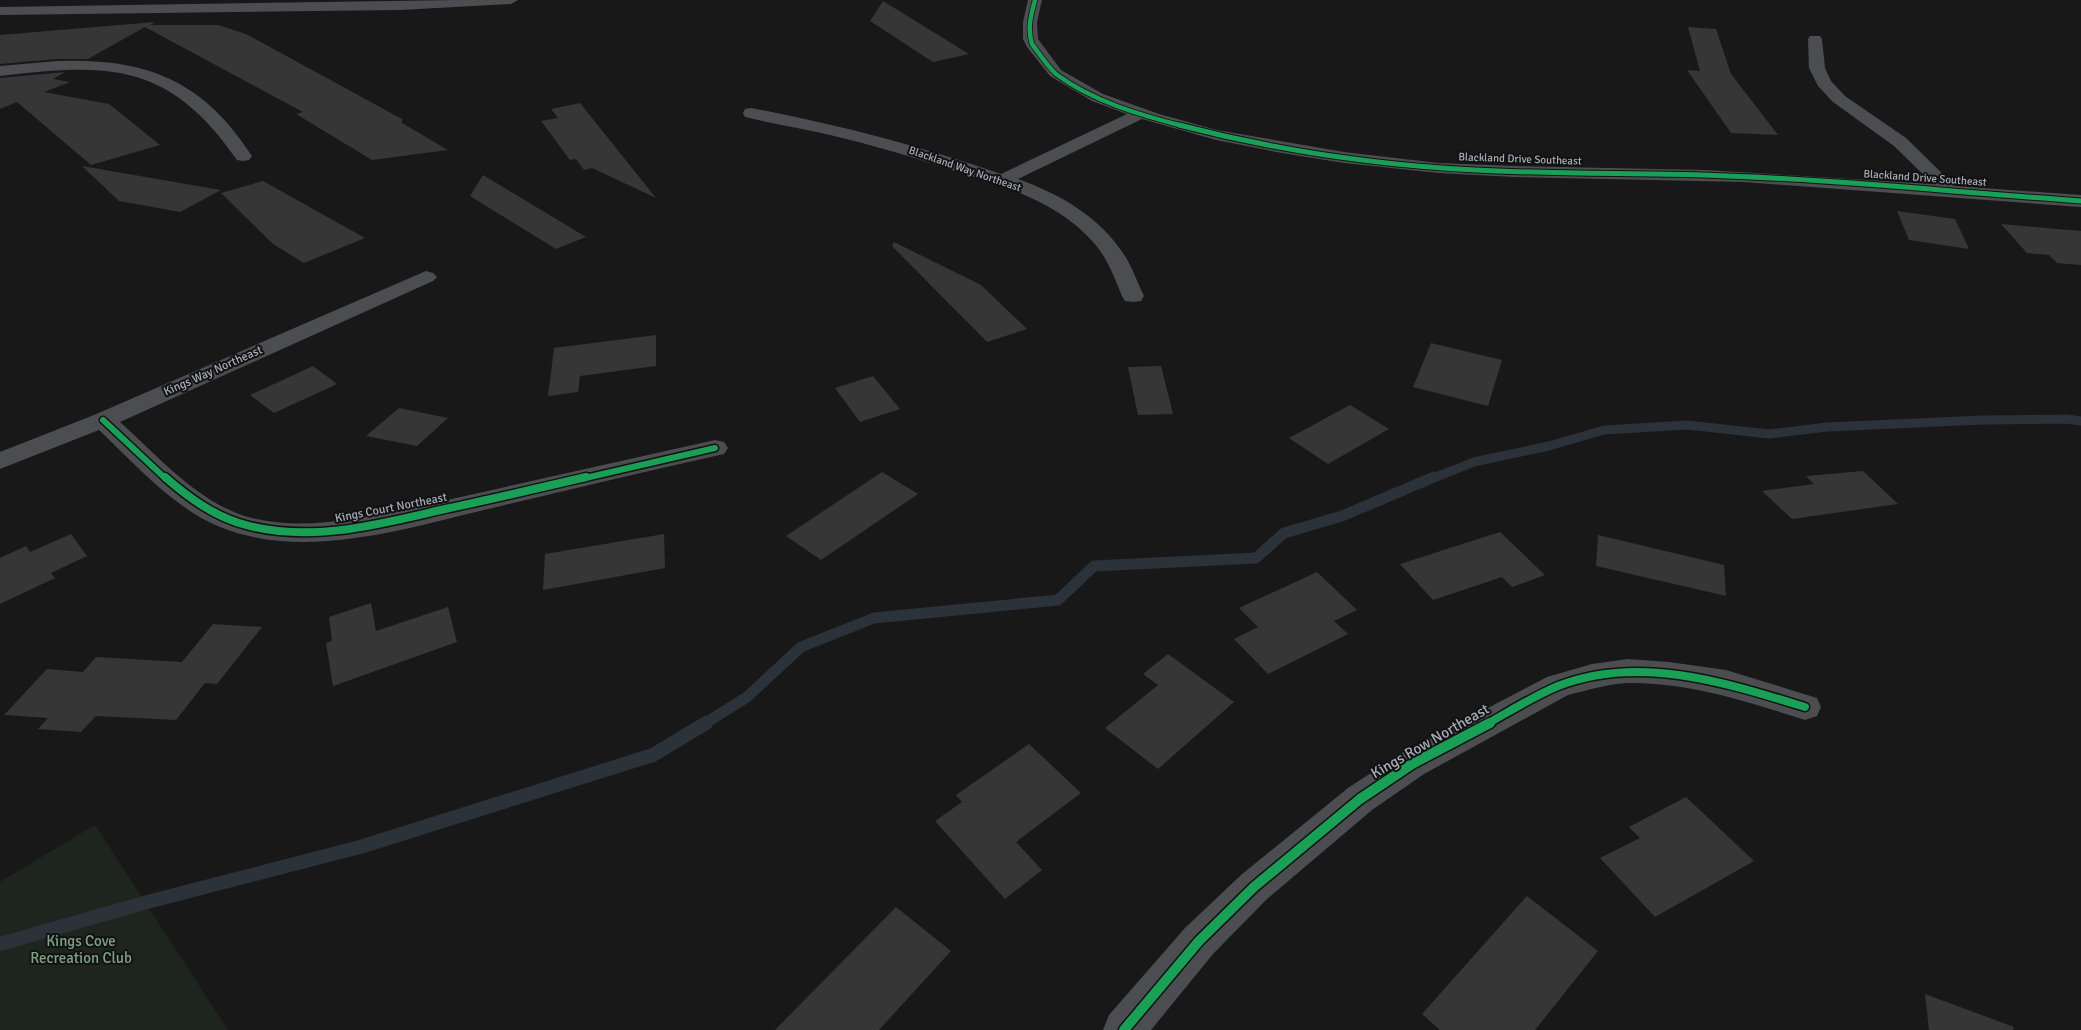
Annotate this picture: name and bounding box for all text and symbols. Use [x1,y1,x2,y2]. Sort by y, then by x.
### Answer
street label: Blackland Way Northeast [907,144,1023,194]
street label: Blackland Drive Southeast [1458,150,1582,168]
street label: Blackland Drive Southeast [1863,167,1987,189]
street label: Kings Way Northeast [161,342,265,400]
street label: Kings Court Northeast [334,490,448,526]
street label: Kings Row Northeast [1368,700,1492,782]
park label: Kings Cove Recreation Club [30,932,132,967]

